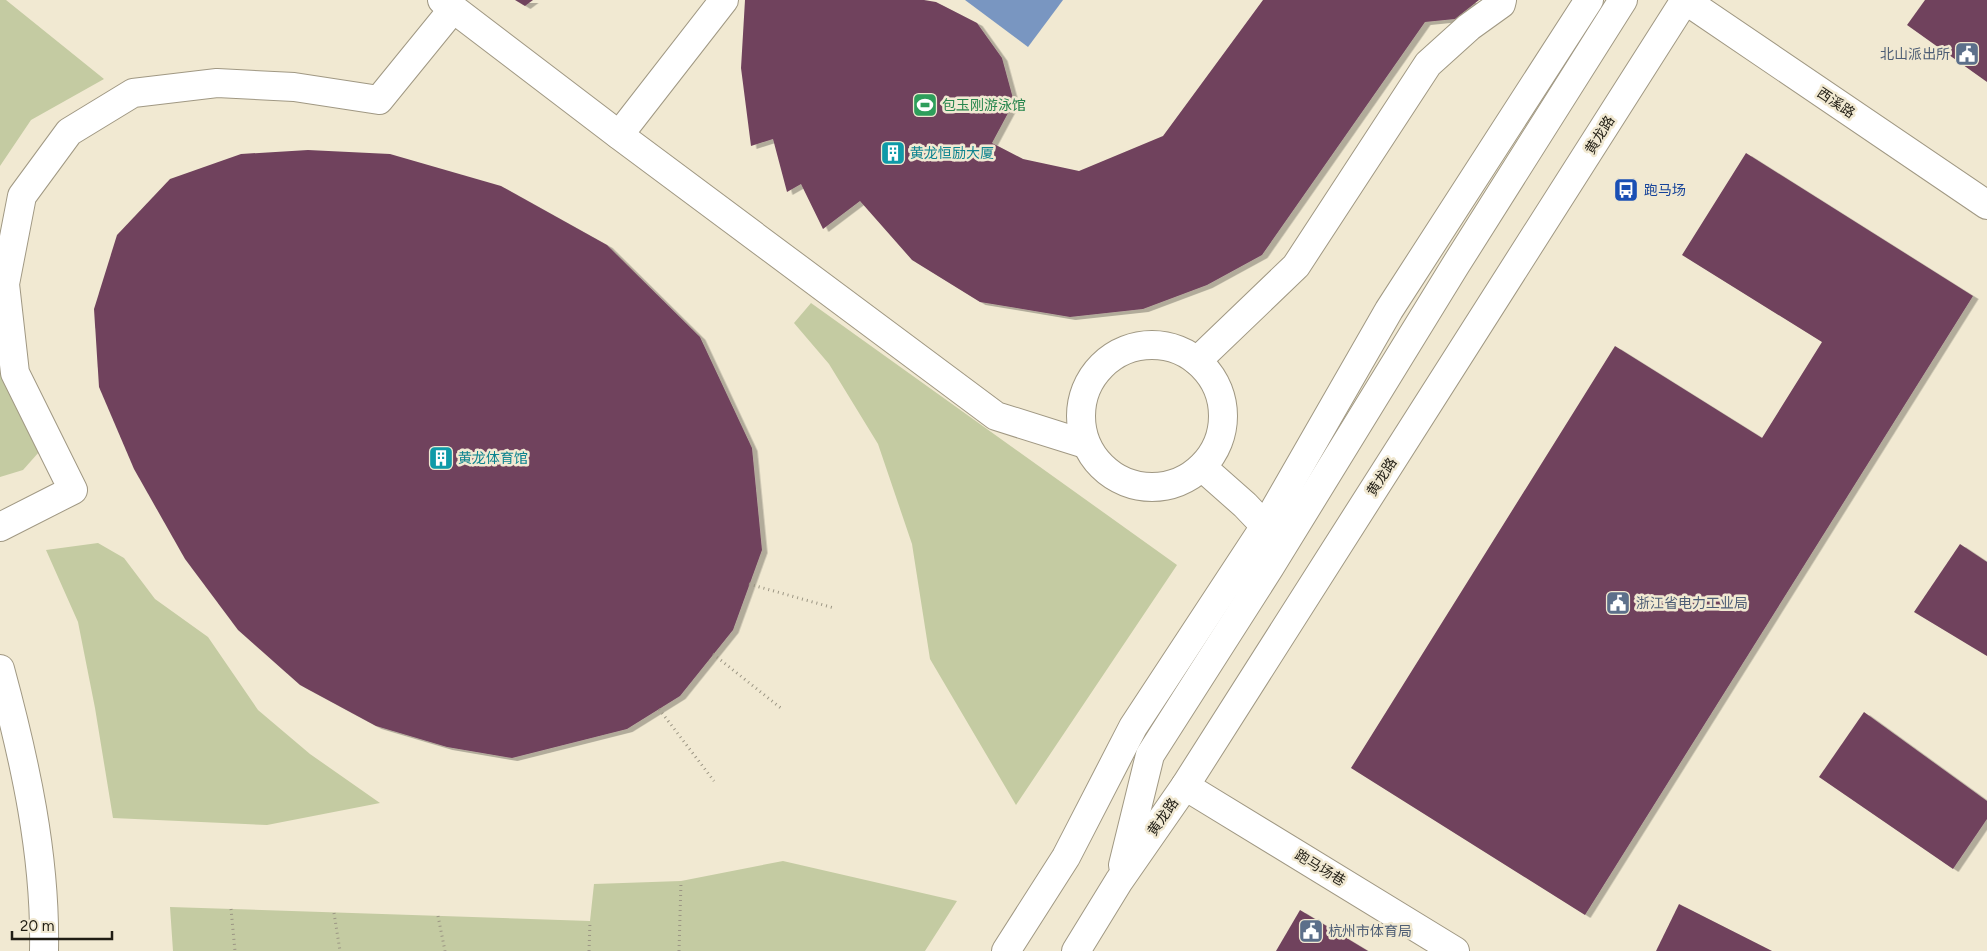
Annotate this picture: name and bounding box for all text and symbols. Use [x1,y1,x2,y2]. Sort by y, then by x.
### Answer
public building icon: 北山派出所 [1954,41,1980,67]
place label: 北山派出所 [1880,46,1950,63]
street label: 西溪路 [1814,84,1858,122]
sports icon: 包玉刚游泳馆 [912,92,938,118]
place label: 包玉刚游泳馆 [942,97,1026,114]
street label: 黄龙路 [1582,113,1618,157]
building icon: 黄龙恒励大厦 [880,140,906,166]
place label: 黄龙恒励大厦 [910,145,994,162]
bus stop icon: 跑马场 [1613,177,1639,203]
place label: 跑马场 [1644,182,1686,199]
building icon: 黄龙体育馆 [428,445,454,471]
place label: 黄龙体育馆 [458,450,528,467]
street label: 黄龙路 [1363,455,1401,499]
public building icon: 浙江省电力工业局 [1605,590,1631,616]
place label: 浙江省电力工业局 [1636,595,1748,612]
street label: 黄龙路 [1144,795,1182,839]
street label: 跑马场巷 [1292,846,1348,890]
scale bar [12,908,112,940]
text: 20 m [20,917,54,935]
public building icon: 杭州市体育局 [1298,918,1324,944]
place label: 杭州市体育局 [1328,923,1412,940]

